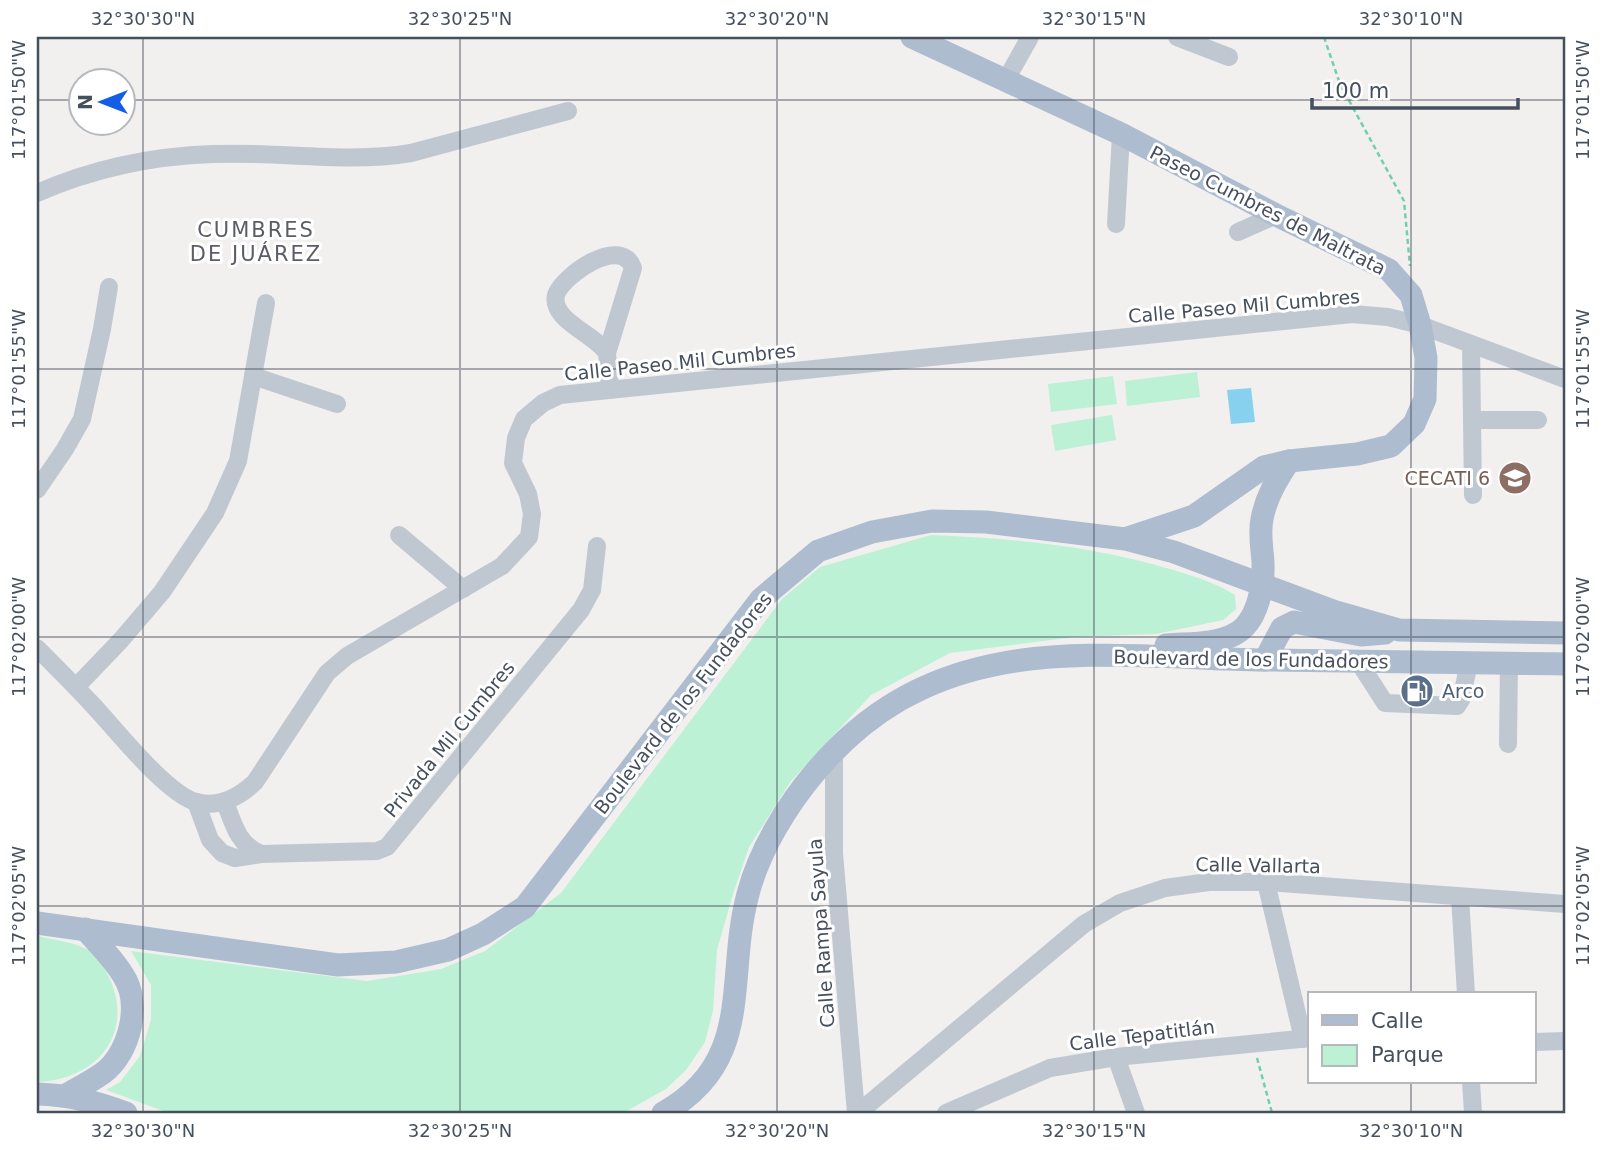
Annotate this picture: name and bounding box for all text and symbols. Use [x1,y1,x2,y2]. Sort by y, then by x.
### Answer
text: 32°30'30"N [91,8,195,29]
text: 32°30'25"N [408,8,512,29]
text: 32°30'20"N [725,8,829,29]
text: 32°30'15"N [1042,8,1146,29]
text: 32°30'10"N [1359,8,1463,29]
text: 117°01'50"W [8,40,29,160]
text: 117°01'50"W [1572,40,1593,160]
north arrow [66,66,136,136]
scale bar [1312,66,1518,110]
text: 100 m [1322,79,1389,103]
text: N [74,94,96,110]
street label: Paseo Cumbres de Maltrata [1147,141,1389,279]
district label: CUMBRES DE JUÁREZ [190,218,322,266]
street label: Calle Paseo Mil Cumbres [1127,285,1361,327]
text: 117°01'55"W [8,309,29,429]
text: 117°01'55"W [1572,309,1593,429]
street label: Calle Paseo Mil Cumbres [563,339,797,385]
school or university icon: CECATI 6 [1496,459,1534,497]
place label: CECATI 6 [1405,467,1490,489]
text: 117°02'00"W [8,577,29,697]
text: 117°02'00"W [1572,577,1593,697]
street label: Boulevard de los Fundadores [590,588,776,818]
street label: Boulevard de los Fundadores [1113,646,1389,672]
street label: Privada Mil Cumbres [379,656,519,822]
fuel station icon: Arco [1398,672,1436,710]
place label: Arco [1442,680,1484,702]
street label: Calle Rampa Sayula [803,838,839,1028]
text: 117°02'05"W [8,846,29,966]
text: 117°02'05"W [1572,846,1593,966]
street label: Calle Vallarta [1195,853,1321,877]
legend [1308,992,1536,1084]
text: Calle [1371,1009,1423,1033]
street label: Calle Tepatitlán [1068,1015,1216,1055]
text: Parque [1371,1043,1443,1067]
text: 32°30'30"N [91,1120,195,1141]
text: 32°30'25"N [408,1120,512,1141]
text: 32°30'20"N [725,1120,829,1141]
text: 32°30'15"N [1042,1120,1146,1141]
text: 32°30'10"N [1359,1120,1463,1141]

